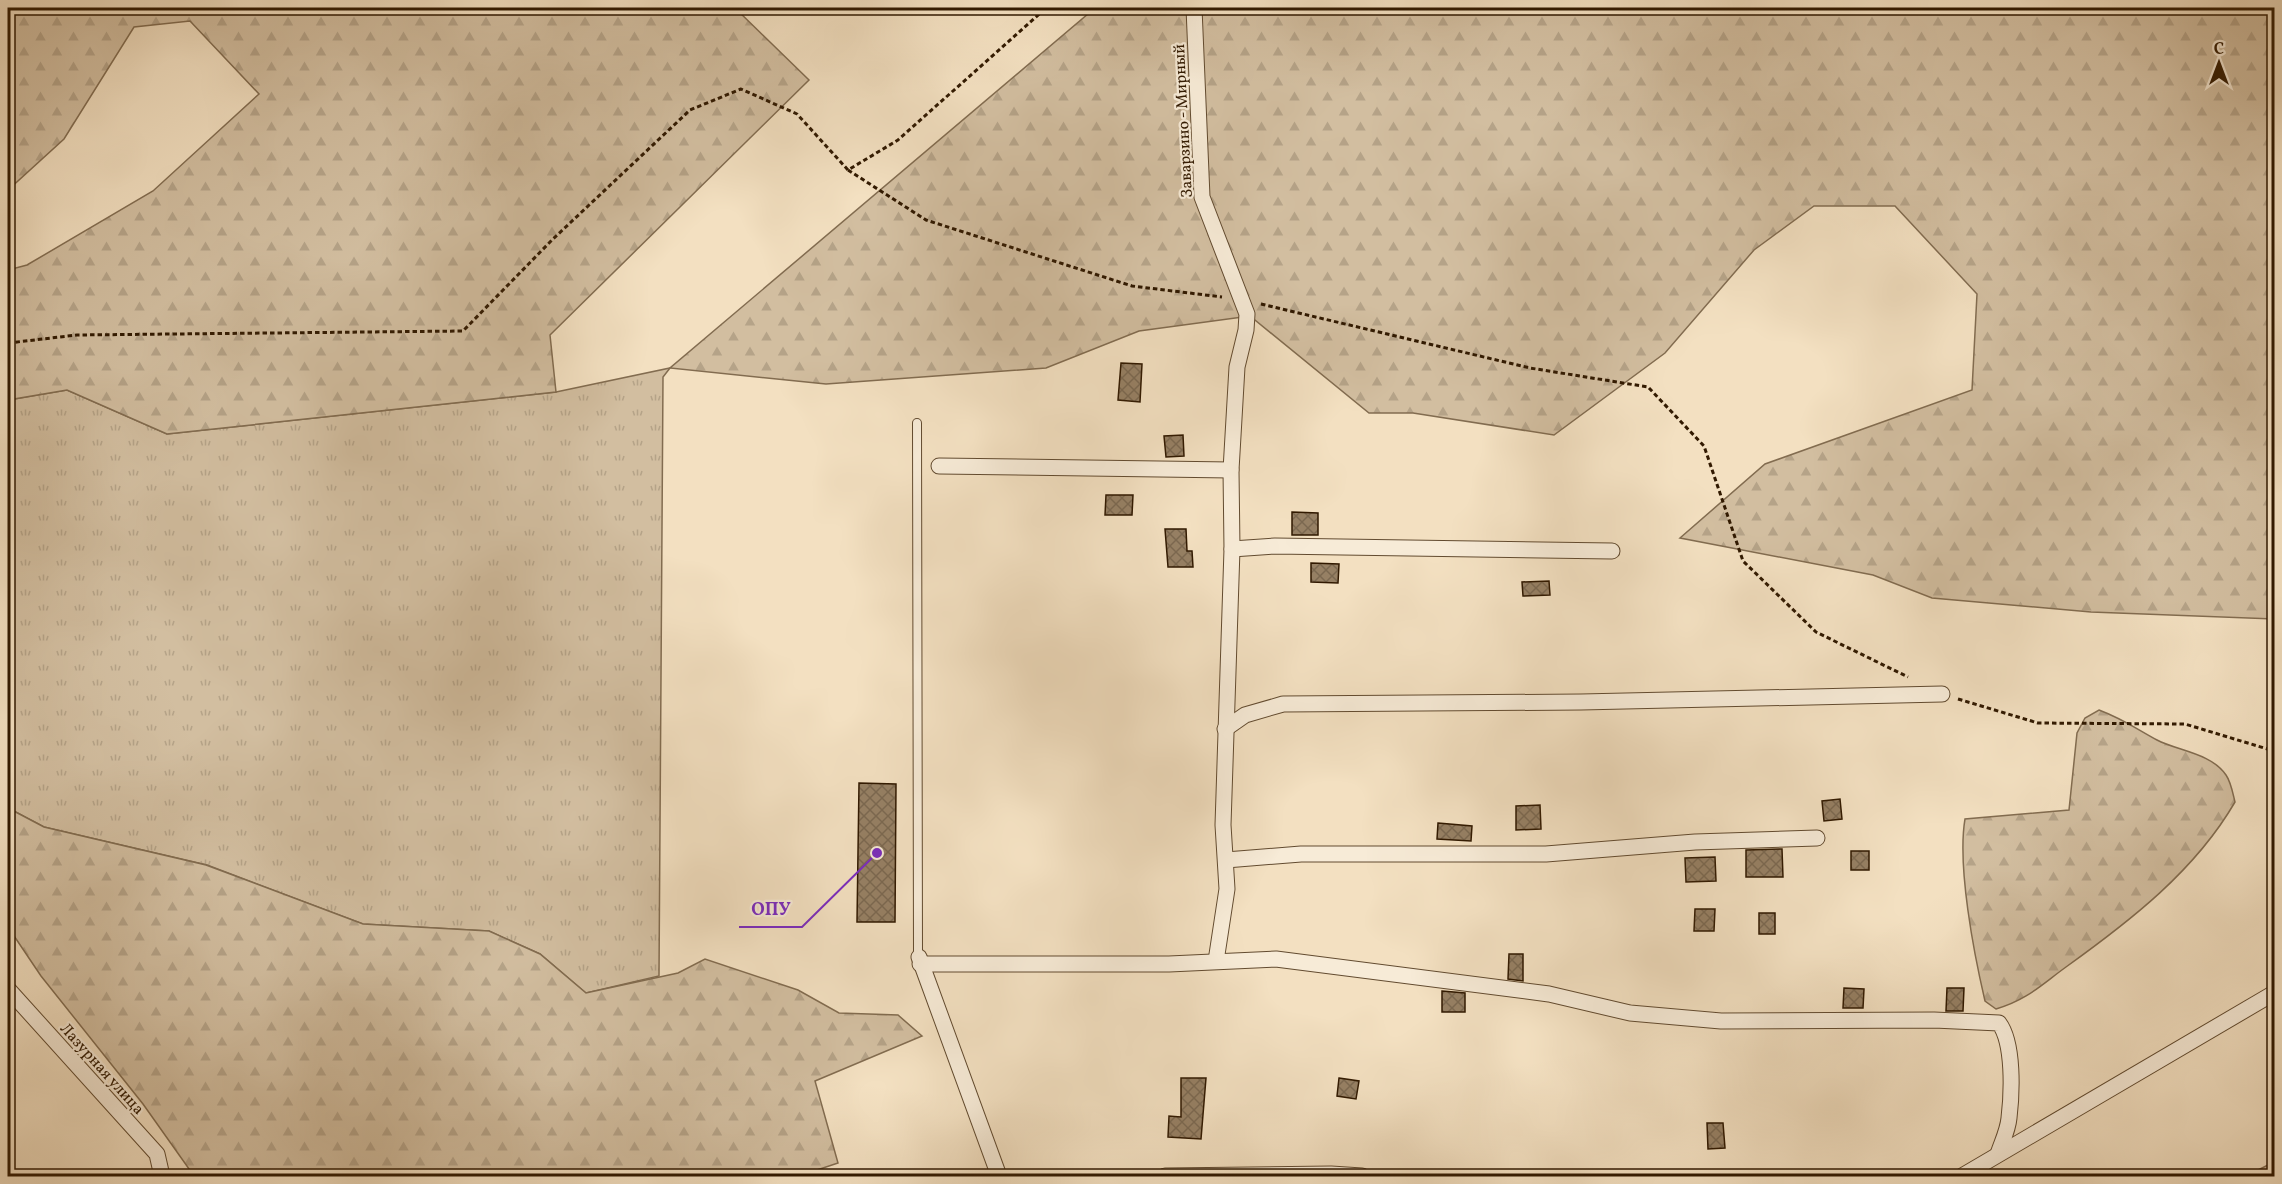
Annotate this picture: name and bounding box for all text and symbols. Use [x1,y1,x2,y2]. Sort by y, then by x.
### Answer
north arrow [2189,33,2249,93]
text: С [2214,39,2224,61]
street label: Заварзино - Мирный [1169,43,1199,198]
callout: ОПУ [739,891,802,927]
text: ОПУ [751,898,791,923]
street label: Лазурная улица [54,1019,149,1120]

